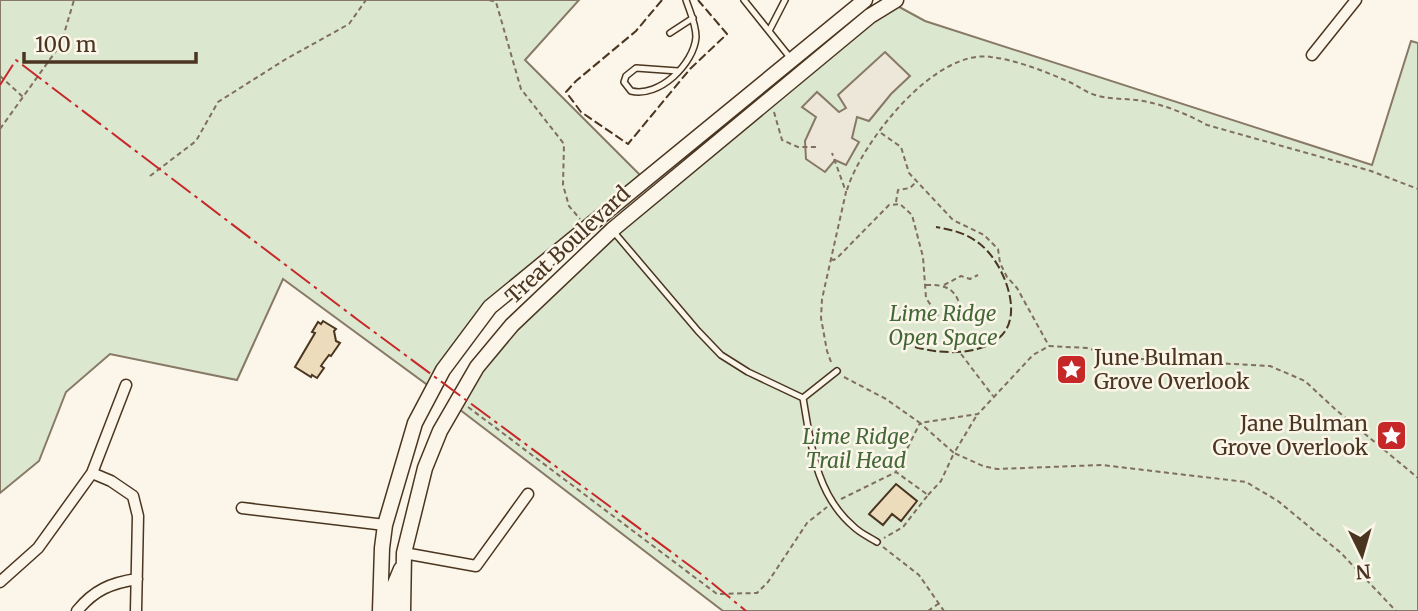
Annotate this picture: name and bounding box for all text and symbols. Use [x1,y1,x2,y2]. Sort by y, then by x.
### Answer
scale bar [24,21,196,65]
text: 100 m [35,31,97,58]
street label: Treat Boulevard [500,180,636,309]
park label: Lime Ridge Open Space [888,300,998,351]
place label: June Bulman Grove Overlook [1093,344,1250,395]
place icon: June Bulman Grove Overlook [1054,353,1088,387]
place label: Jane Bulman Grove Overlook [1213,410,1369,461]
place icon: Jane Bulman Grove Overlook [1374,419,1408,453]
park label: Lime Ridge Trail Head [803,423,909,474]
north arrow [1327,520,1397,590]
text: N [1355,559,1372,585]

